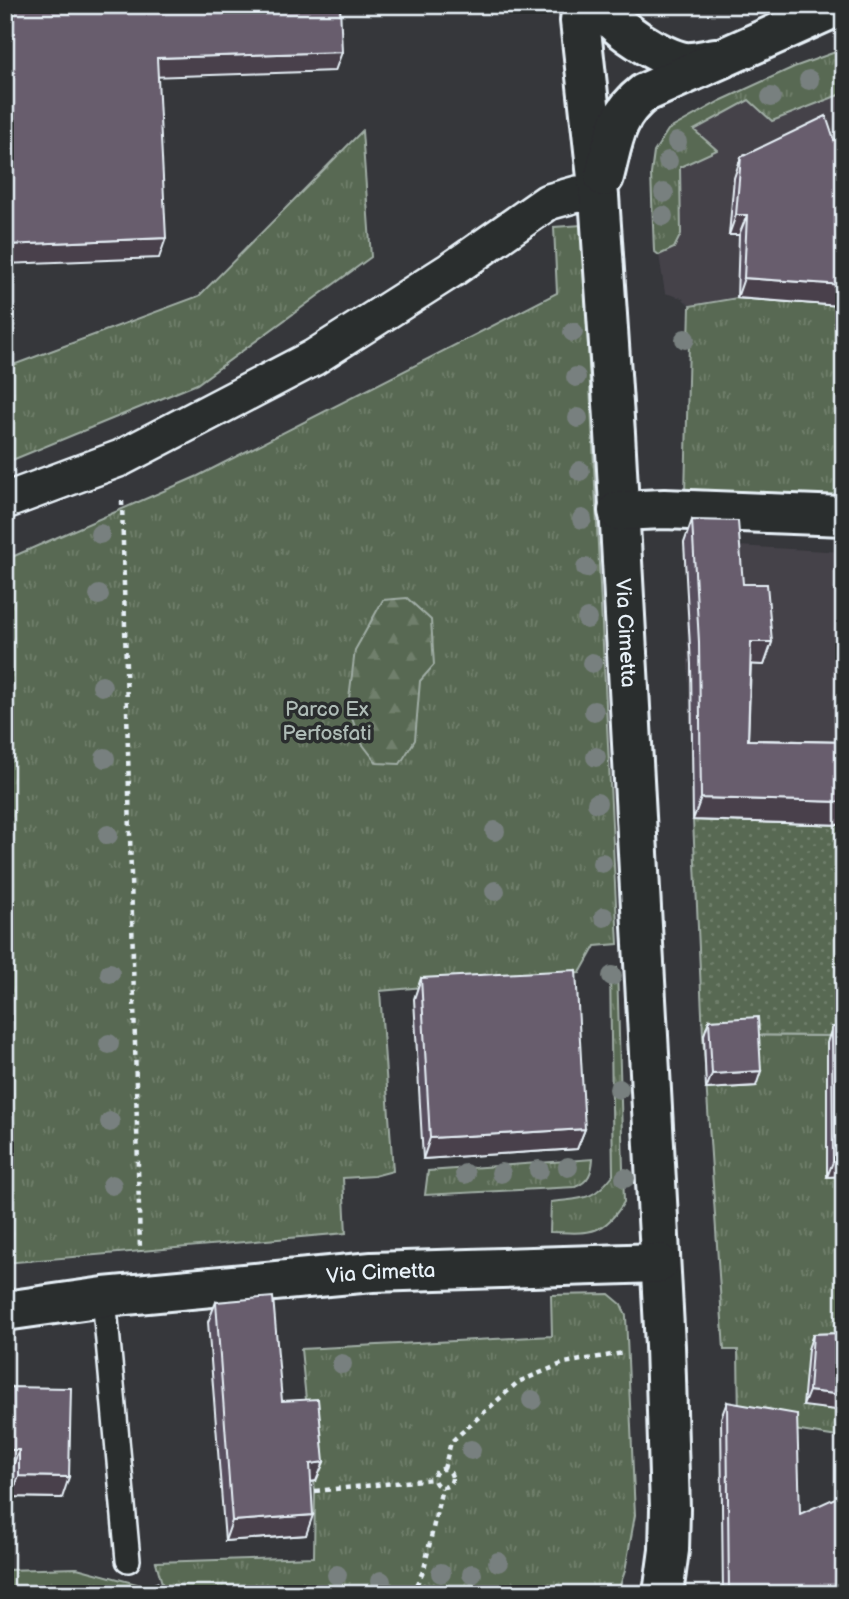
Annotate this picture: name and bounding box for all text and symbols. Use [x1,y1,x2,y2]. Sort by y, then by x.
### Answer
street label: Via Cimetta [610,578,641,688]
park label: Parco Ex Perfosfati [282,697,372,746]
street label: Via Cimetta [325,1258,436,1289]

